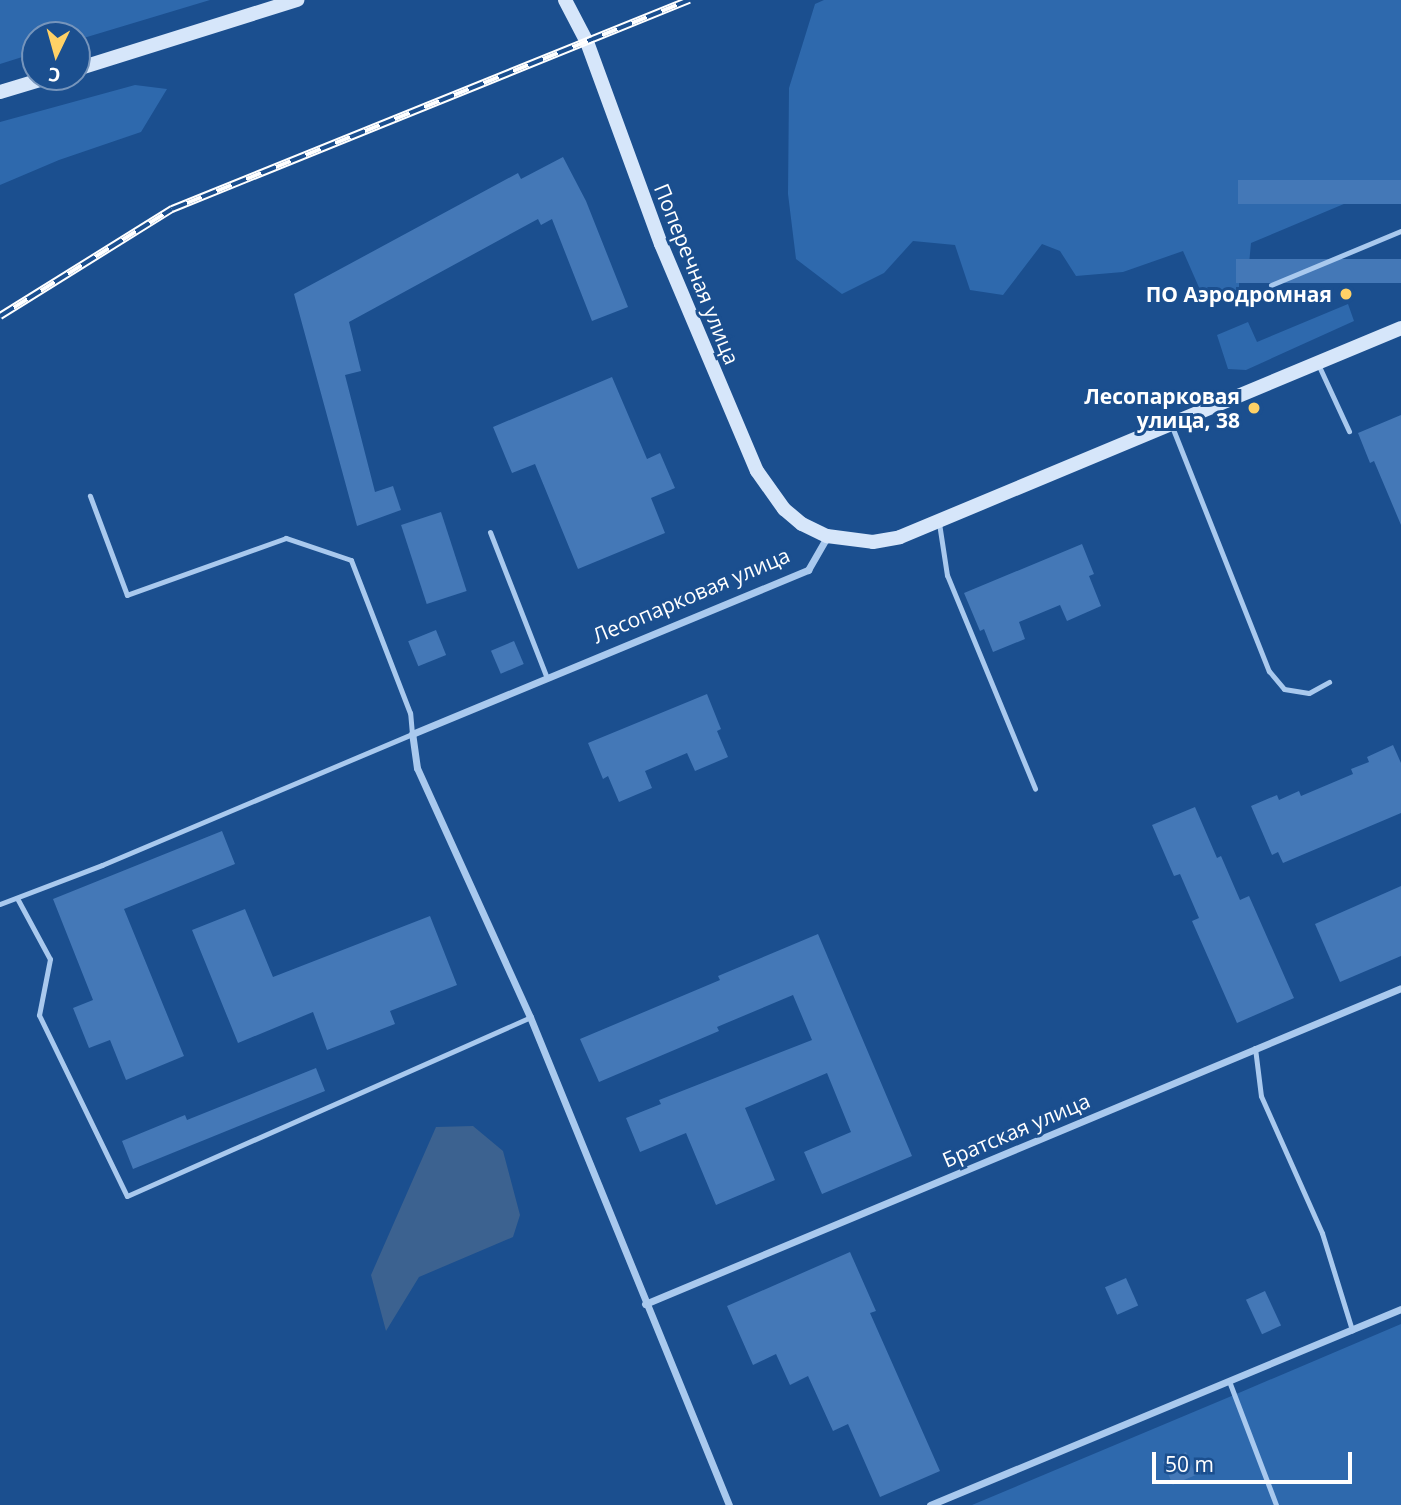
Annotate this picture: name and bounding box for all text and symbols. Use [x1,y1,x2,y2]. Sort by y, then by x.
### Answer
north arrow [21,21,91,91]
text: С [47,61,62,88]
street label: Поперечная улица [649,180,745,368]
place label: ПО Аэродромная [1146,281,1332,307]
marker: ПО Аэродромная [1338,286,1354,302]
place label: Лесопарковая улица, 38 [1084,383,1240,433]
marker: Лесопарковая улица, 38 [1246,400,1262,416]
street label: Лесопарковая улица [589,542,793,648]
street label: Братская улица [939,1088,1093,1172]
scale bar [1156,1438,1356,1482]
text: 50 m [1165,1450,1214,1478]

